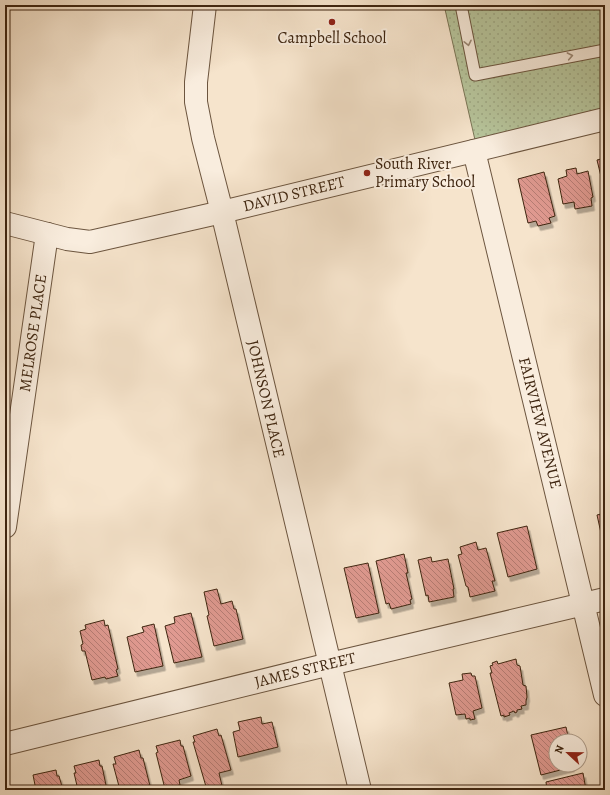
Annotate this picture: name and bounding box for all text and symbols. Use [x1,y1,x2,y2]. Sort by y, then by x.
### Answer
marker: Campbell School [327,17,337,27]
place label: Campbell School [278,27,387,49]
one-way arrow [464,40,472,46]
one-way arrow [567,53,574,61]
place label: South River Primary School [375,153,475,193]
marker: South River Primary School [362,168,372,178]
street label: DAVID STREET [241,171,348,217]
street label: MELROSE PLACE [14,273,52,393]
street label: JOHNSON PLACE [242,338,290,460]
street label: FAIRVIEW AVENUE [513,355,567,491]
street label: JAMES STREET [252,647,358,693]
north arrow [548,733,588,773]
text: N [551,743,568,756]

